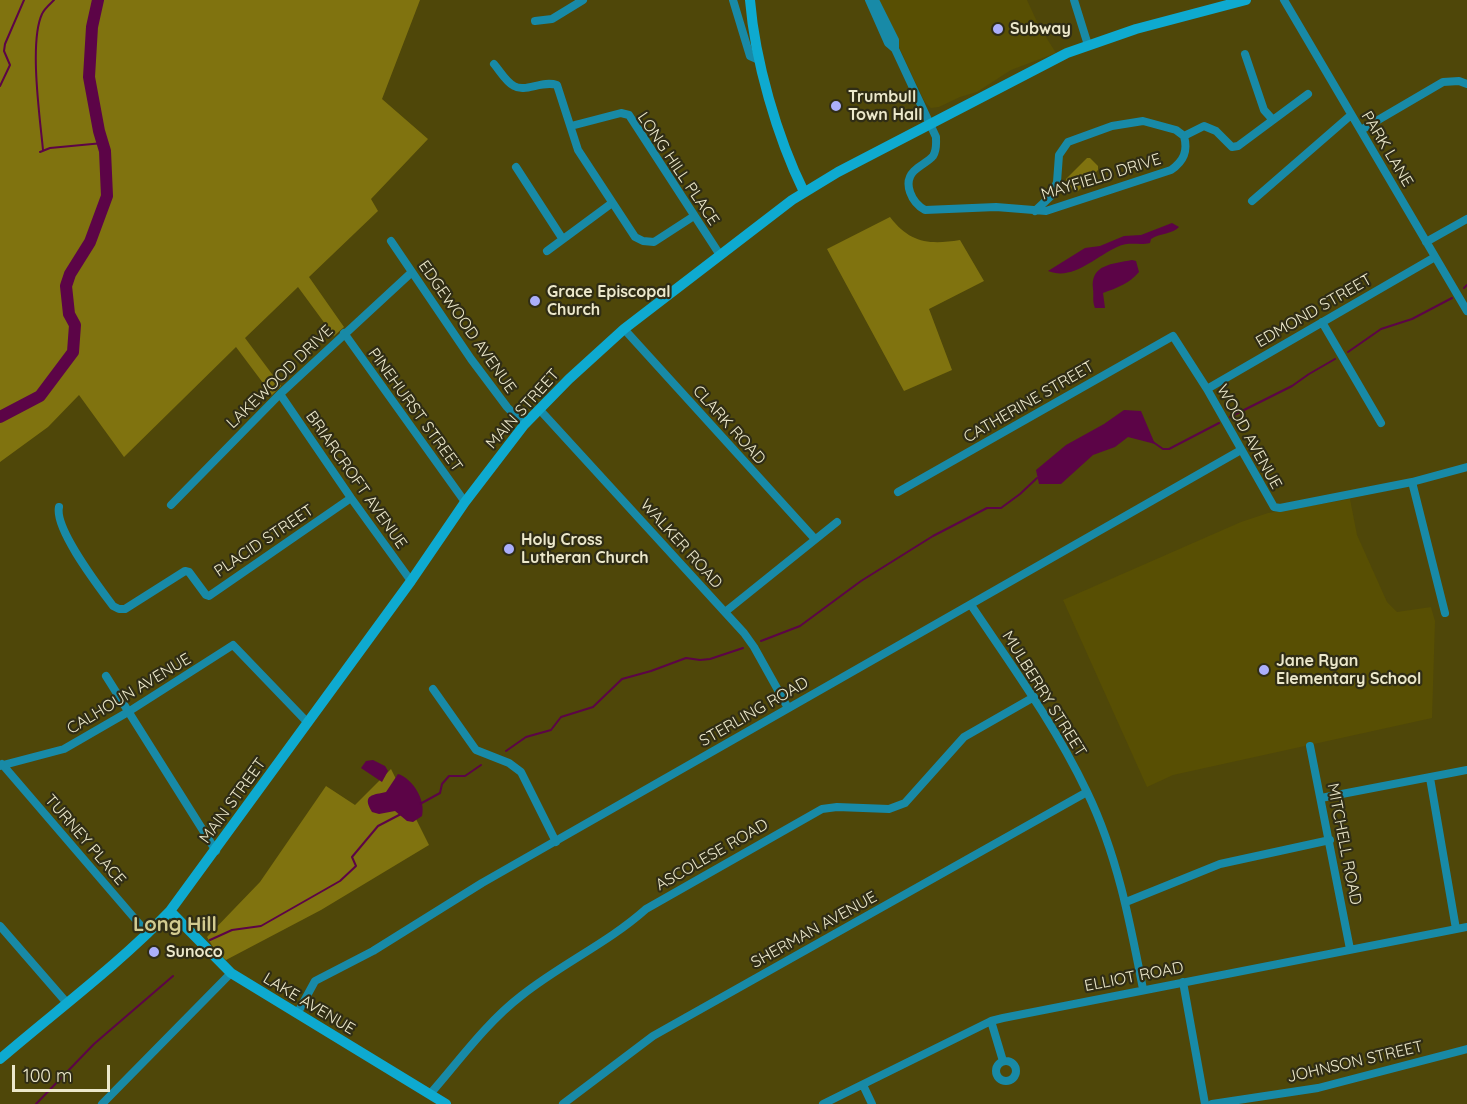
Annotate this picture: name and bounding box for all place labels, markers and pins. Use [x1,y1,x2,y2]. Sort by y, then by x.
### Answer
place label: Subway [1010,19,1071,39]
marker: Subway [991,22,1005,36]
place label: Trumbull Town Hall [848,87,923,125]
marker: Trumbull Town Hall [829,99,843,113]
place label: Grace Episcopal Church [547,282,671,320]
marker: Grace Episcopal Church [528,294,542,308]
place label: Holy Cross Lutheran Church [521,530,649,568]
marker: Holy Cross Lutheran Church [502,542,516,556]
place label: Jane Ryan Elementary School [1276,651,1421,689]
marker: Jane Ryan Elementary School [1257,663,1271,677]
place label: Sunoco [166,942,223,962]
marker: Sunoco [147,945,161,959]

